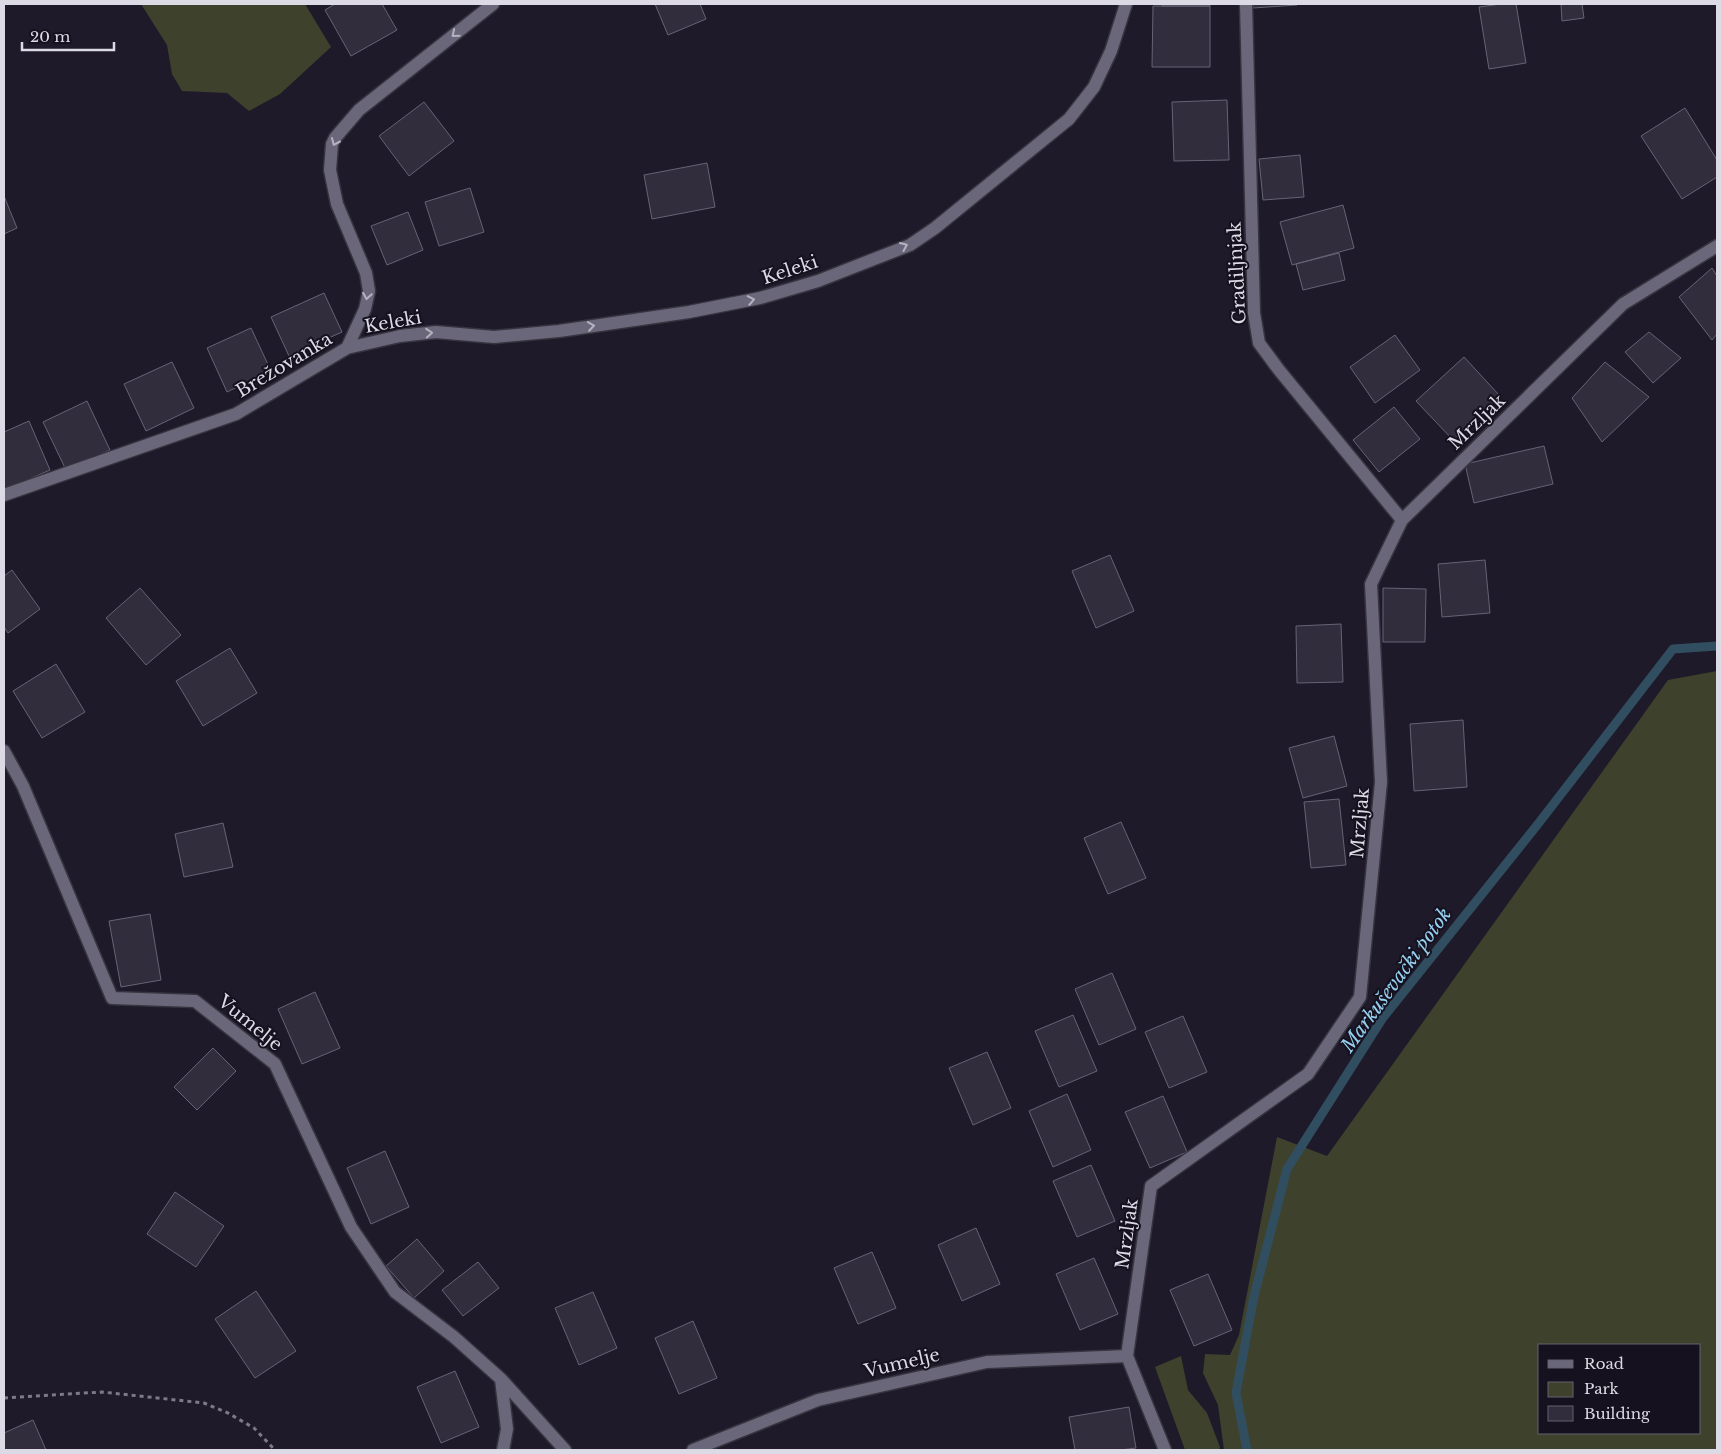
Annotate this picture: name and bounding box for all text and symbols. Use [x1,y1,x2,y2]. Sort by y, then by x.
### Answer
scale bar [22,20,115,52]
text: 20 m [30,27,70,46]
one-way arrow [452,29,461,37]
one-way arrow [331,137,341,145]
street label: Gradiljnjak [1223,221,1251,325]
one-way arrow [899,242,908,253]
street label: Keleki [759,251,821,289]
one-way arrow [363,292,373,301]
one-way arrow [747,295,756,306]
street label: Keleki [363,306,423,338]
one-way arrow [587,321,595,332]
street label: Brežovanka [232,328,336,402]
one-way arrow [425,328,433,339]
street label: Mrzljak [1444,390,1510,454]
street label: Mrzljak [1346,787,1374,859]
water label: Markuševački potok [1335,903,1456,1058]
street label: Vumelje [212,990,287,1056]
street label: Mrzljak [1111,1198,1143,1270]
street label: Vumelje [861,1344,942,1383]
legend [1538,1344,1701,1434]
text: Road [1584,1354,1624,1373]
text: Park [1584,1379,1620,1398]
text: Building [1584,1404,1651,1423]

